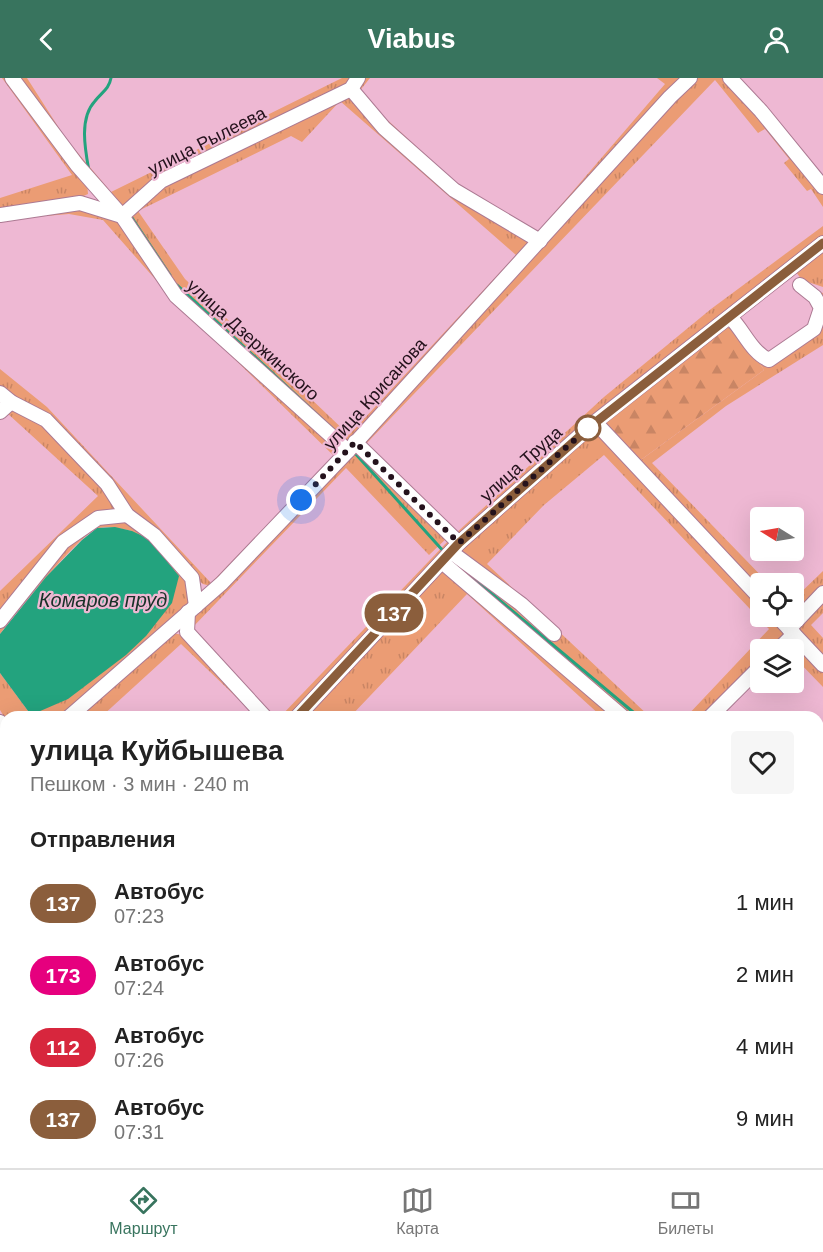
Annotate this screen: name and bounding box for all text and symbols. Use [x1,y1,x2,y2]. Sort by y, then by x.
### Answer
icon: back [30,23,63,56]
icon: person [760,23,793,56]
text: Viabus [367,24,456,54]
street label: улица Рылеева [145,102,270,179]
street label: улица Дзержинского [183,275,323,405]
street label: улица Крисанова [320,333,431,454]
unlabelled marker [575,415,601,441]
street label: улица Труда [476,421,567,506]
your location [286,485,316,515]
north arrow [750,507,804,561]
map controls [750,507,804,693]
button: locate [750,573,804,627]
water label: Комаров пруд [39,589,167,611]
line badge: 137 [360,594,428,632]
text: 137 [376,602,412,625]
button: layers [750,639,804,693]
button: heart [731,731,794,794]
text: улица Куйбышева [30,735,284,766]
text: Пешком · 3 мин · 240 m [30,773,249,795]
text: Отправления [30,827,176,852]
text: Автобус [114,879,204,904]
text: 1 мин [736,890,794,915]
text: 137 [45,892,81,915]
text: 07:23 [114,905,164,927]
text: Автобус [114,951,204,976]
text: 2 мин [736,962,794,987]
text: 173 [45,964,81,987]
text: 07:24 [114,977,164,999]
text: Автобус [114,1023,204,1048]
text: 4 мин [736,1034,794,1059]
text: 112 [46,1036,80,1059]
text: 07:26 [114,1049,164,1071]
text: Автобус [114,1095,204,1120]
text: 9 мин [736,1106,794,1131]
text: 137 [45,1108,81,1131]
text: 07:31 [114,1121,164,1143]
tab: Маршрут [109,1184,178,1238]
tab: Карта [396,1184,439,1238]
tab: Билеты [658,1184,714,1238]

